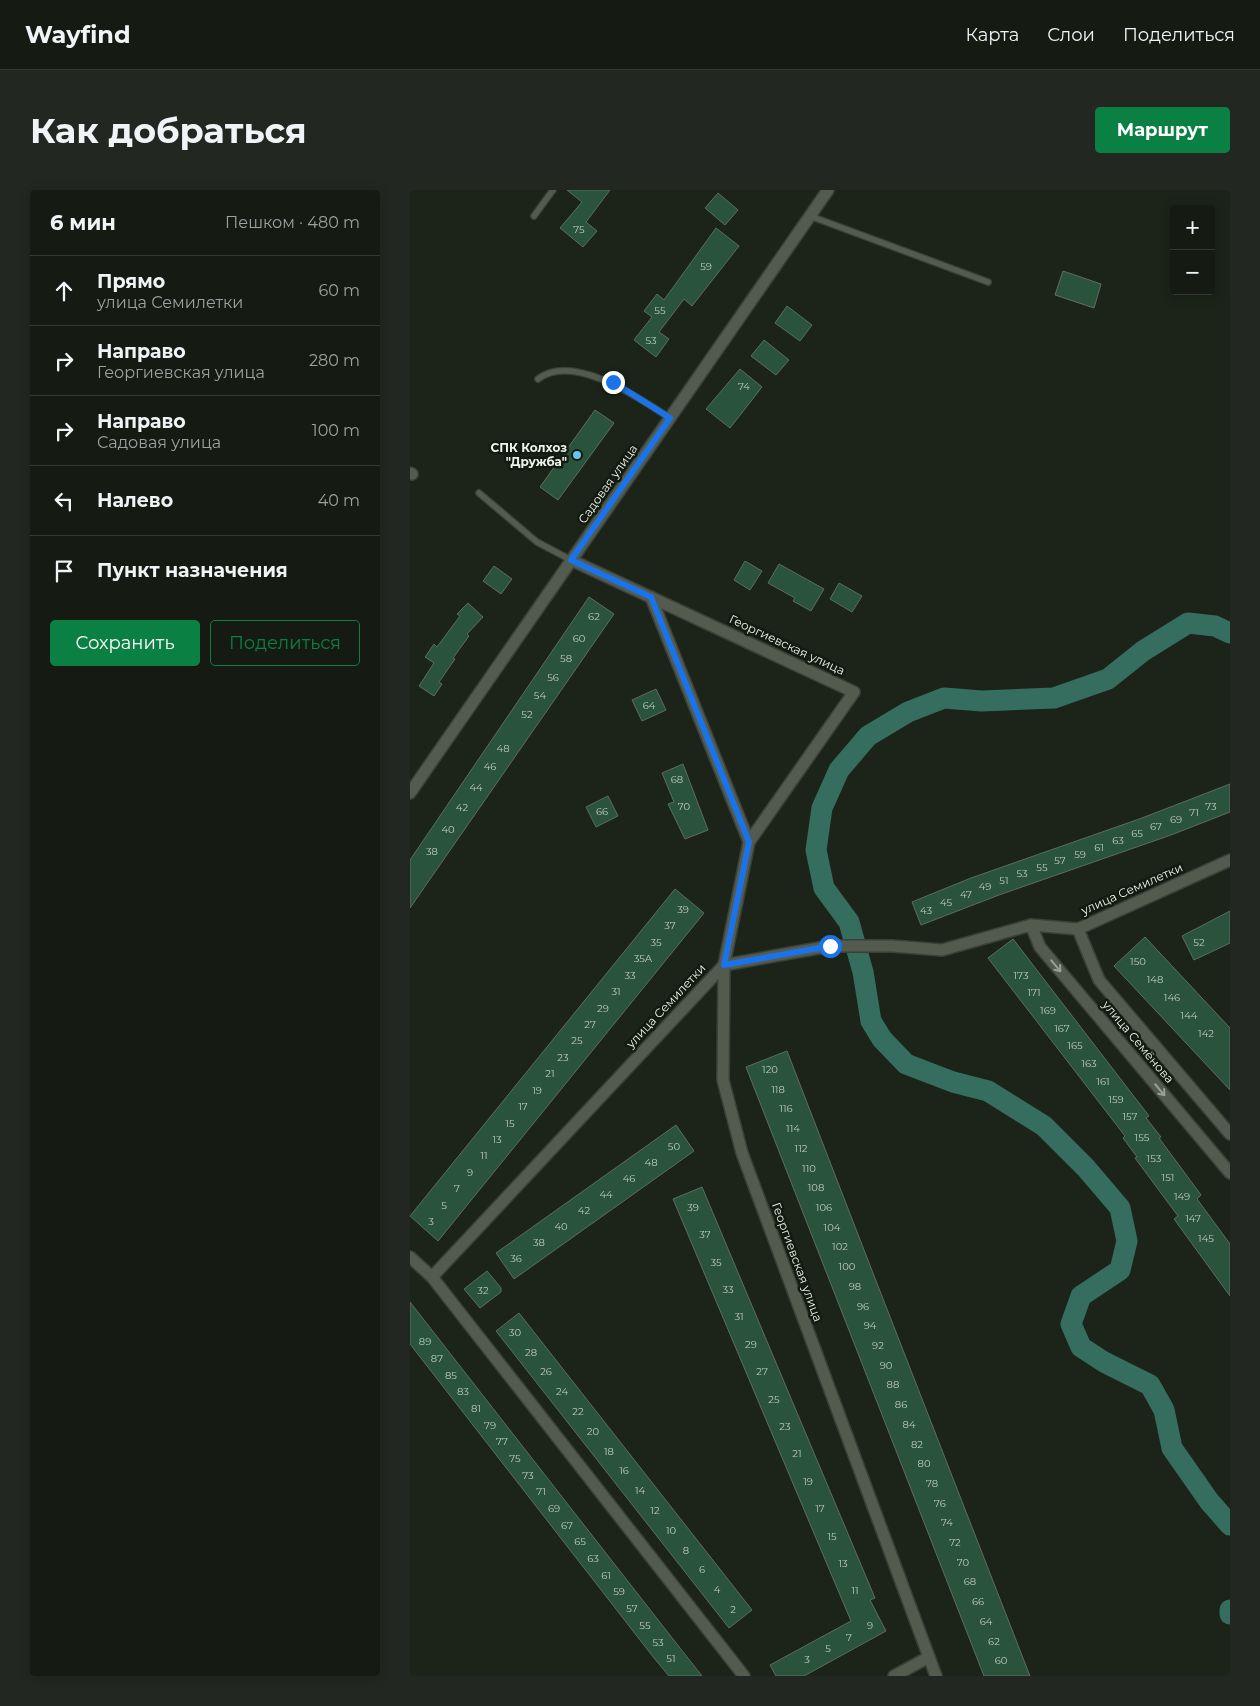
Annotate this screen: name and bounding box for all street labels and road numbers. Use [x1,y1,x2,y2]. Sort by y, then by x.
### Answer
street label: Садовая улица [575,441,640,526]
street label: Георгиевская улица [727,611,847,678]
street label: улица Семилетки [1078,859,1185,918]
street label: улица Семилетки [622,960,709,1052]
street label: улица Семёнова [1099,997,1177,1086]
street label: Георгиевская улица [769,1200,826,1324]

